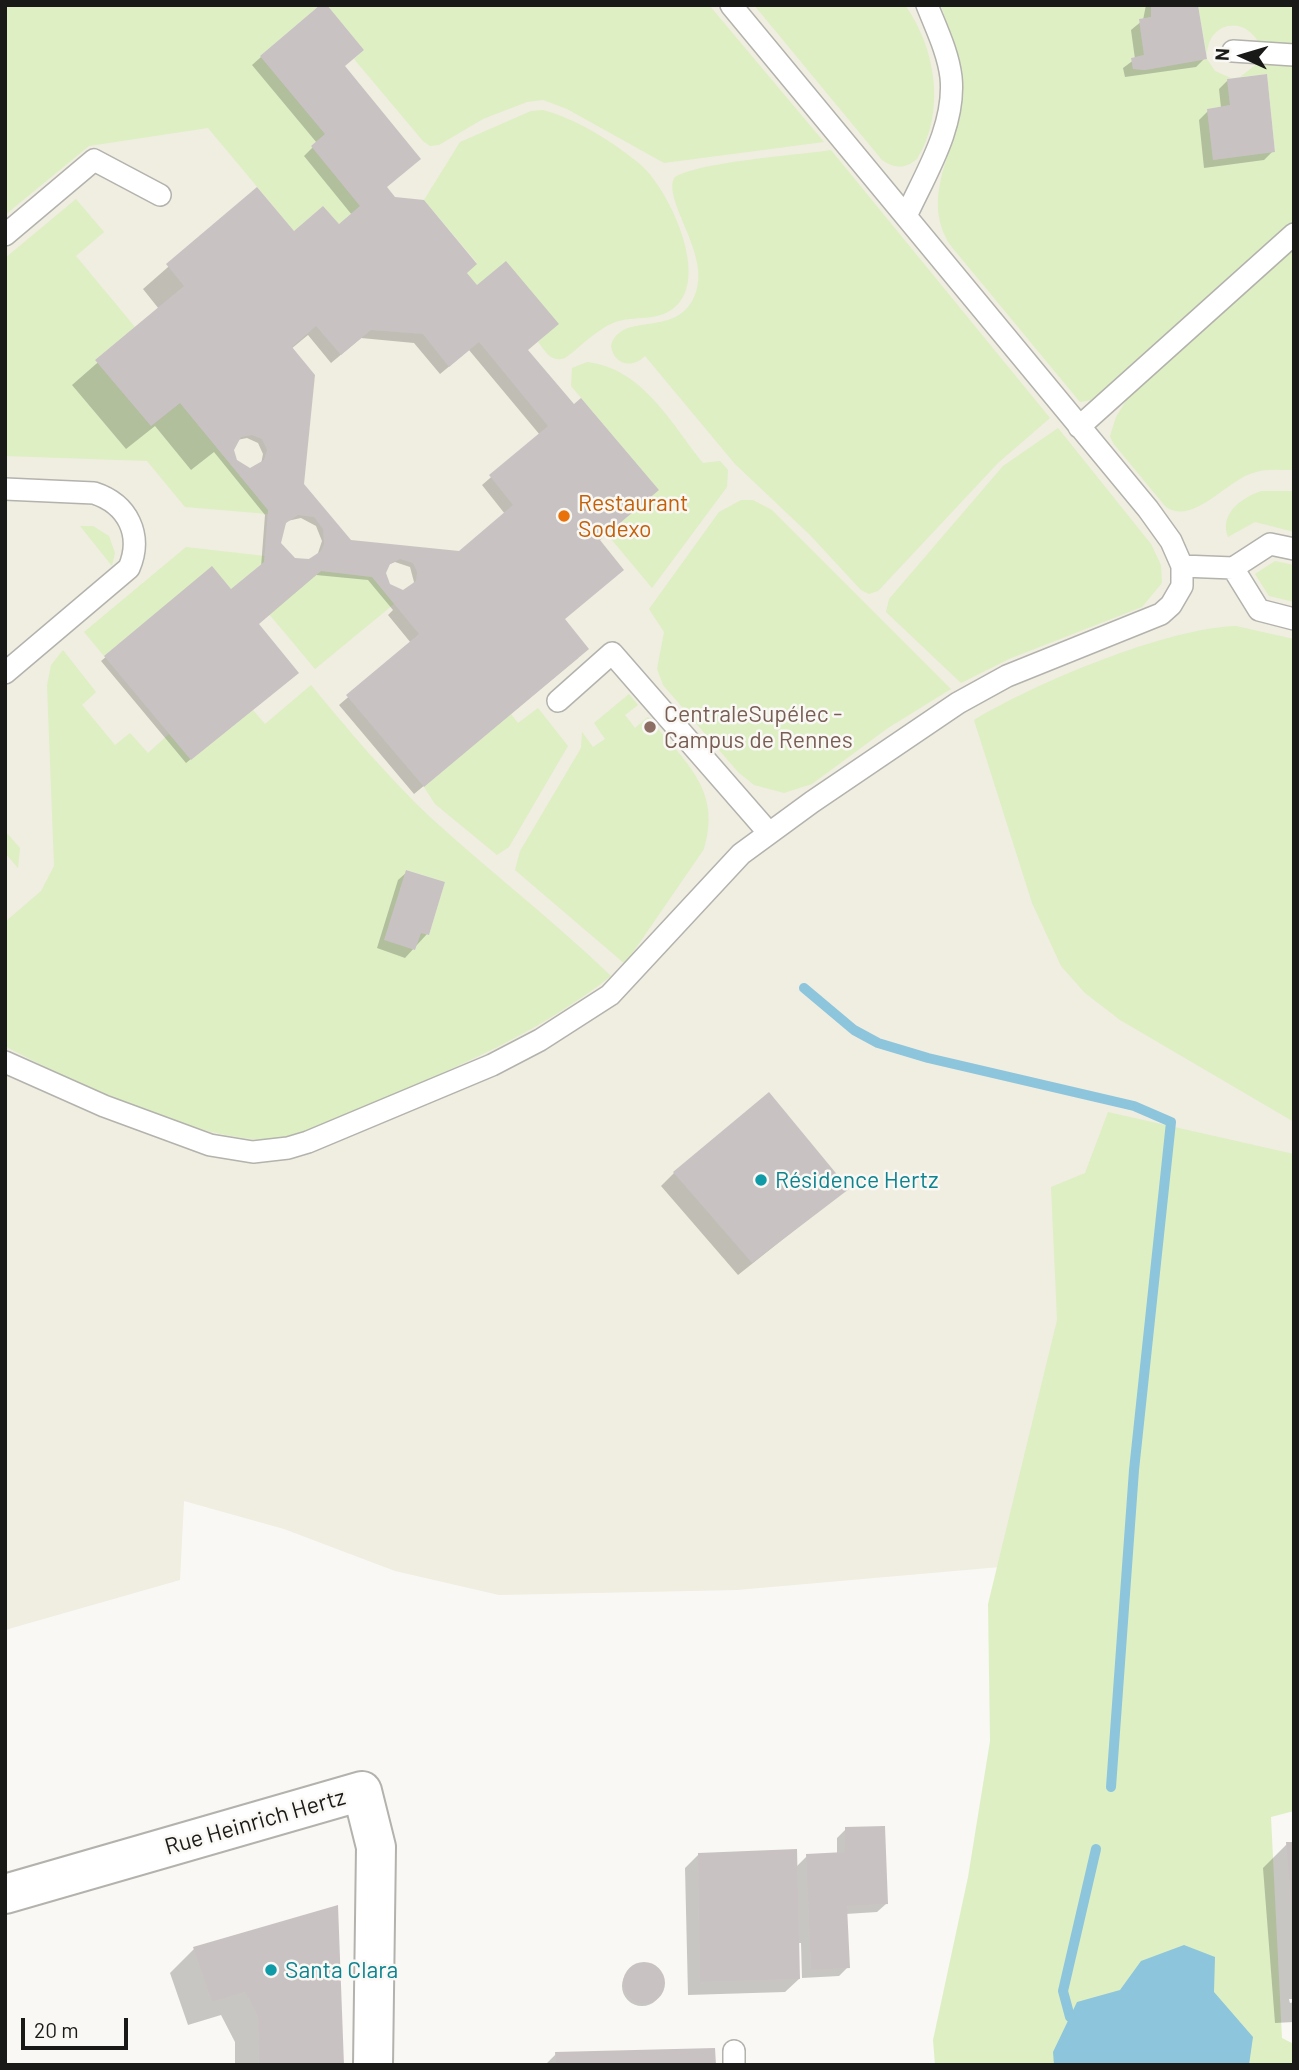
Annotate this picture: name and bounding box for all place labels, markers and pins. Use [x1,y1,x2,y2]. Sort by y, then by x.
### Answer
place label: Restaurant Sodexo [578,489,688,543]
marker: Restaurant Sodexo [556,508,572,524]
place label: CentraleSupélec - Campus de Rennes [664,700,853,754]
marker: CentraleSupélec - Campus de Rennes [642,719,658,735]
place label: Résidence Hertz [775,1166,938,1194]
marker: Résidence Hertz [753,1172,769,1188]
place label: Santa Clara [285,1956,398,1984]
marker: Santa Clara [263,1962,279,1978]

